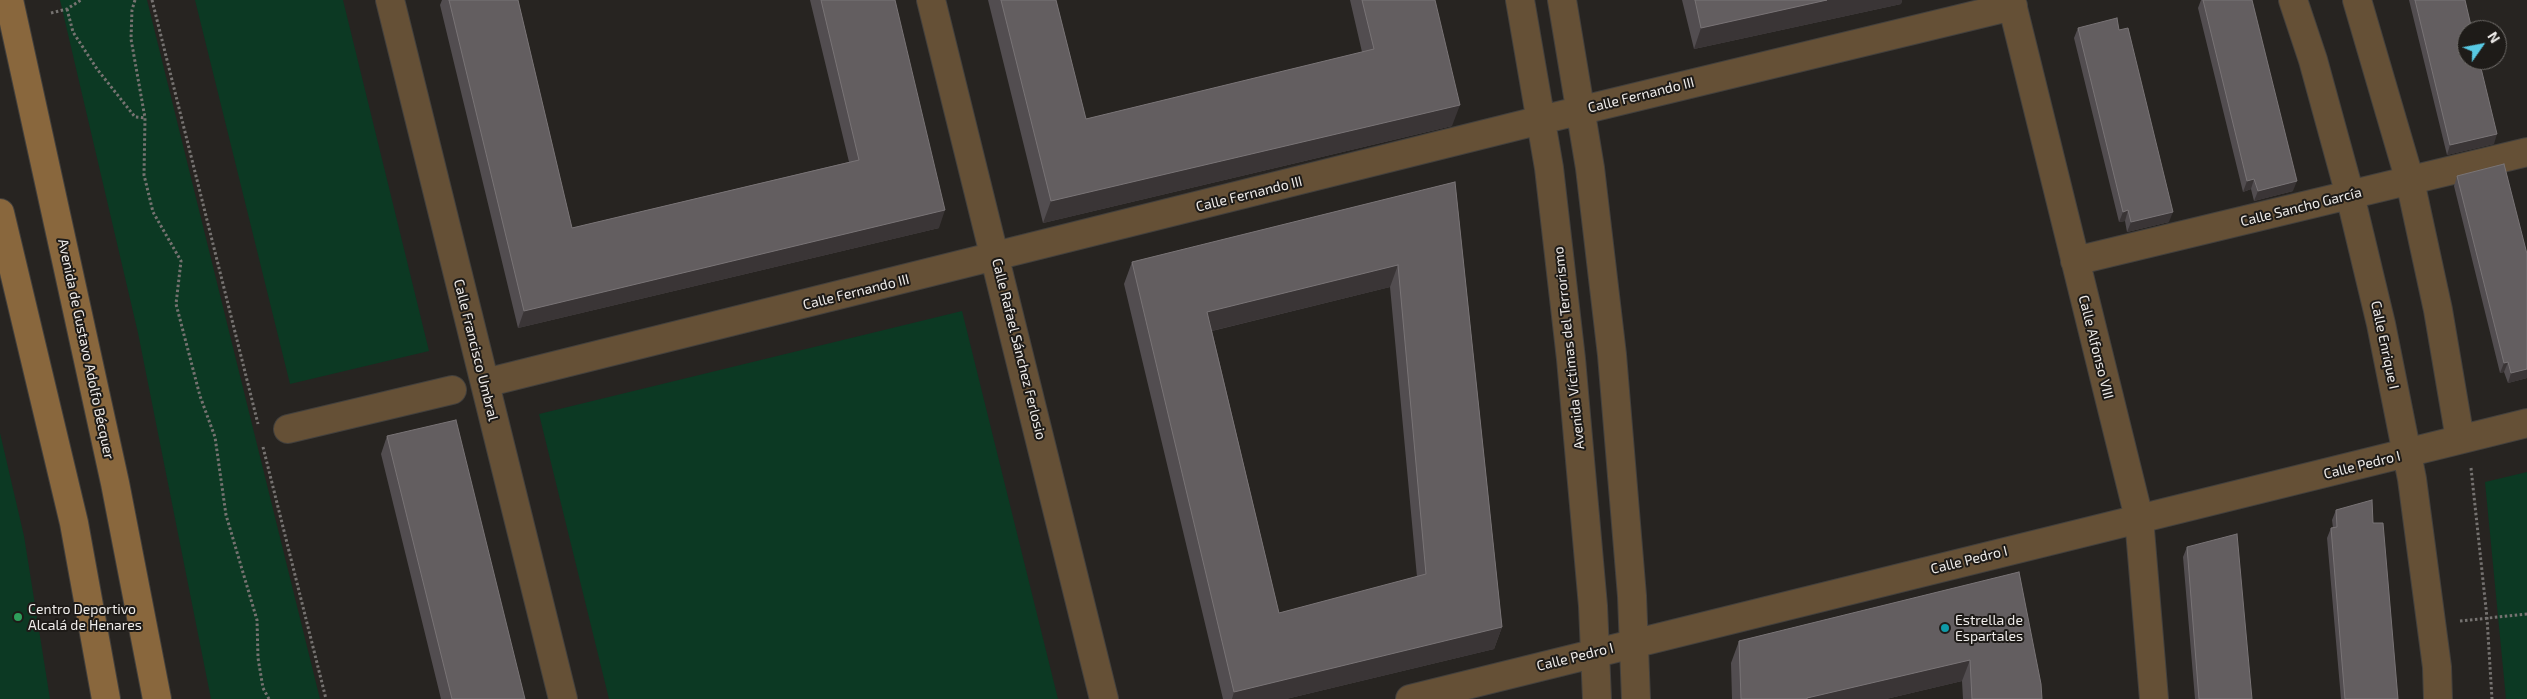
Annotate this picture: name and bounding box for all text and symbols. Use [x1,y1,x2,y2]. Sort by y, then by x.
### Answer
north arrow [2457,20,2507,70]
text: N [2484,28,2504,46]
street label: Calle Fernando III [1586,74,1696,116]
street label: Calle Fernando III [1194,173,1304,215]
street label: Calle Sancho García [2239,184,2363,230]
street label: Avenida de Gustavo Adolfo Bécquer [54,237,118,461]
street label: Avenida Víctimas del Terrorismo [1550,246,1588,450]
street label: Calle Rafael Sánchez Ferlosio [988,257,1050,441]
street label: Calle Fernando III [801,271,911,313]
street label: Calle Francisco Umbral [450,277,502,423]
street label: Calle Alfonso VIII [2075,293,2117,401]
street label: Calle Enrique I [2367,299,2403,391]
street label: Calle Pedro I [2322,447,2402,483]
street label: Calle Pedro I [1929,542,2009,578]
place label: Centro Deportivo Alcalá de Henares [28,601,142,634]
marker: Centro Deportivo Alcalá de Henares [12,611,24,623]
place label: Estrella de Espartales [1955,612,2023,644]
marker: Estrella de Espartales [1939,622,1951,634]
street label: Calle Pedro I [1535,639,1615,675]

